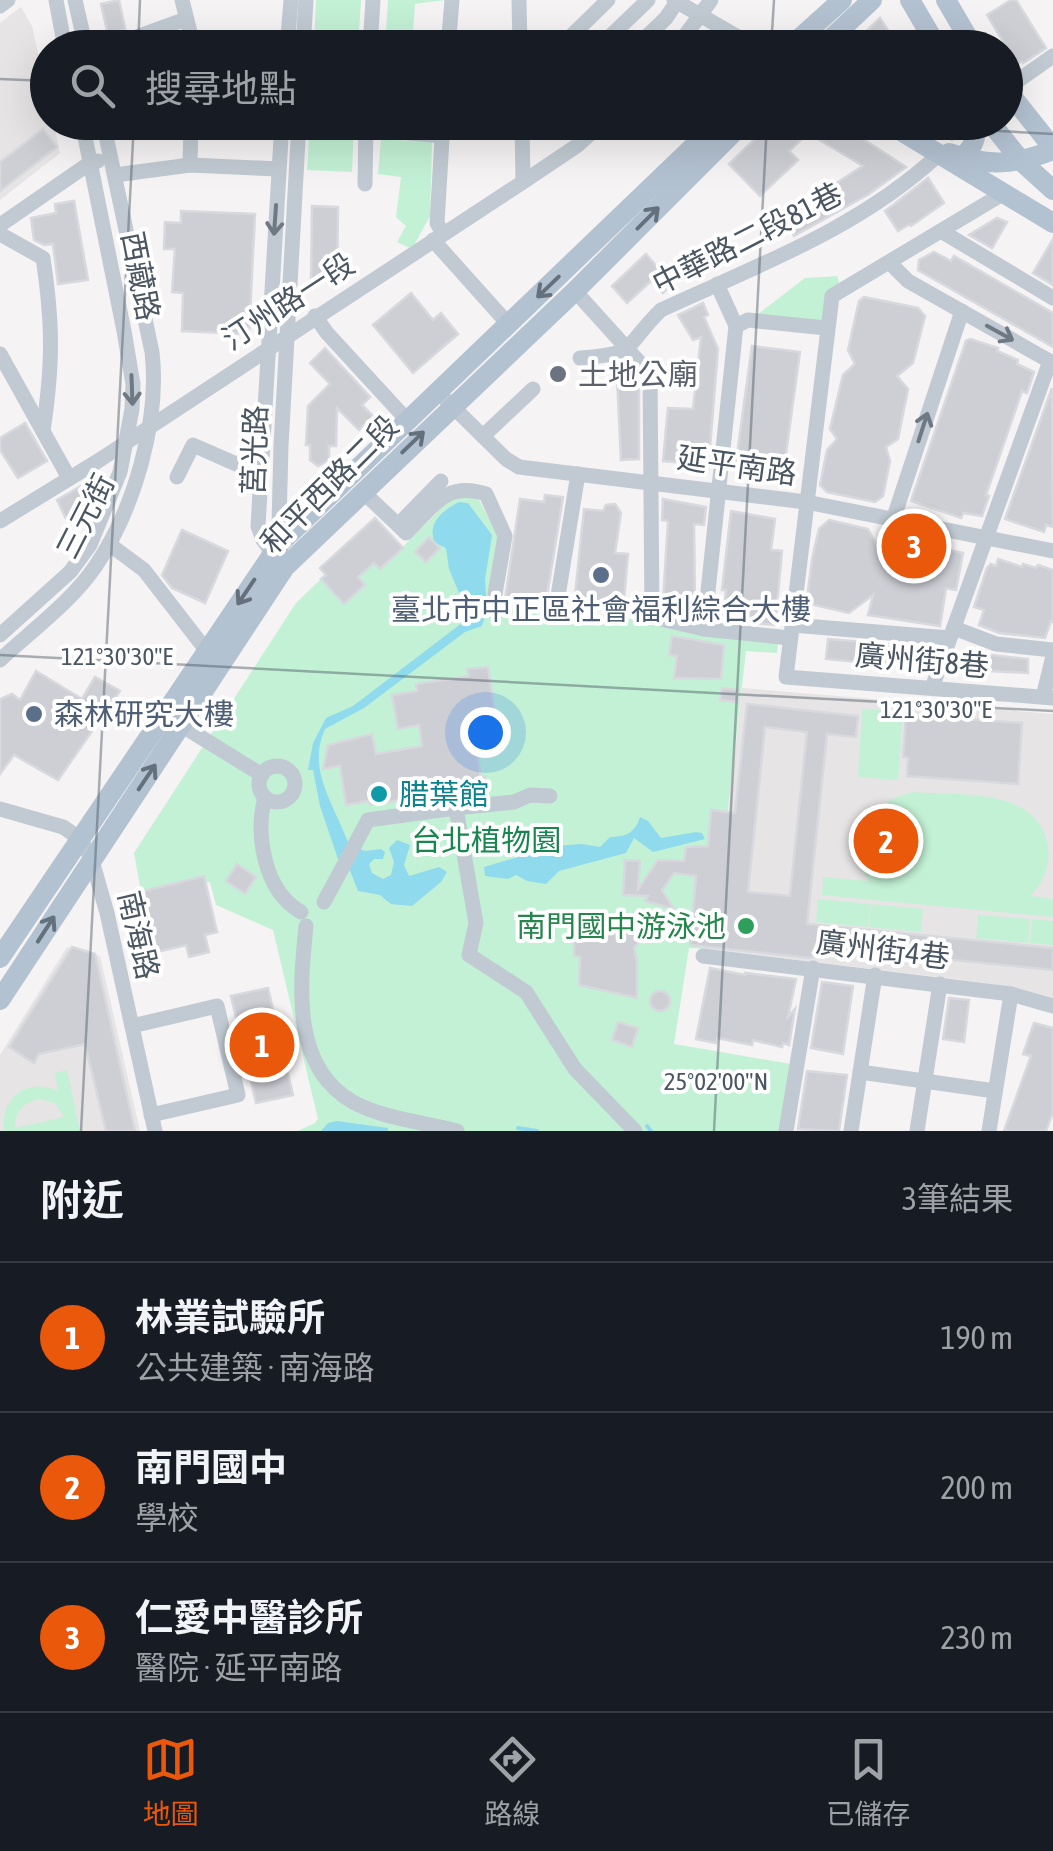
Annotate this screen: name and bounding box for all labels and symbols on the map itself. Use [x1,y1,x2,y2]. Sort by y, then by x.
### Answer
street label: 中華路二段81巷 [647,176,847,300]
one-way arrow [265,203,284,235]
one-way arrow [635,206,659,230]
street label: 西藏路 [116,229,166,323]
street label: 汀州路一段 [216,246,360,356]
one-way arrow [537,275,561,299]
one-way arrow [985,323,1014,343]
place label: 土地公廟 [578,357,698,391]
marker: 土地公廟 [547,363,569,385]
one-way arrow [122,374,141,406]
street label: 莒光路 [235,404,273,496]
street label: 和平西路二段 [253,408,405,560]
one-way arrow [916,412,934,444]
one-way arrow [400,430,424,454]
street label: 延平南路 [675,440,799,490]
street label: 三元街 [49,468,121,564]
pin: 3 [882,508,946,584]
marker: 臺北市中正區社會福利綜合大樓 [590,564,612,586]
one-way arrow [236,577,257,605]
place label: 臺北市中正區社會福利綜合大樓 [391,592,811,626]
street label: 廣州街8巷 [854,637,990,683]
text: 121°30'30"E [61,642,173,670]
text: 121°30'30"E [880,695,992,723]
place label: 森林研究大樓 [54,697,234,731]
marker: 森林研究大樓 [23,703,45,725]
your location [460,707,511,758]
one-way arrow [136,763,157,791]
place label: 腊葉館 [399,777,489,811]
marker: 腊葉館 [368,783,390,805]
pin: 2 [854,804,918,878]
park label: 台北植物園 [411,823,561,857]
street label: 南海路 [112,887,166,983]
place label: 南門國中游泳池 [516,909,726,943]
one-way arrow [35,915,56,944]
marker: 南門國中游泳池 [735,915,757,937]
street label: 廣州街4巷 [814,924,952,974]
pin: 1 [230,1008,294,1082]
text: 25°02'00"N [664,1067,768,1095]

